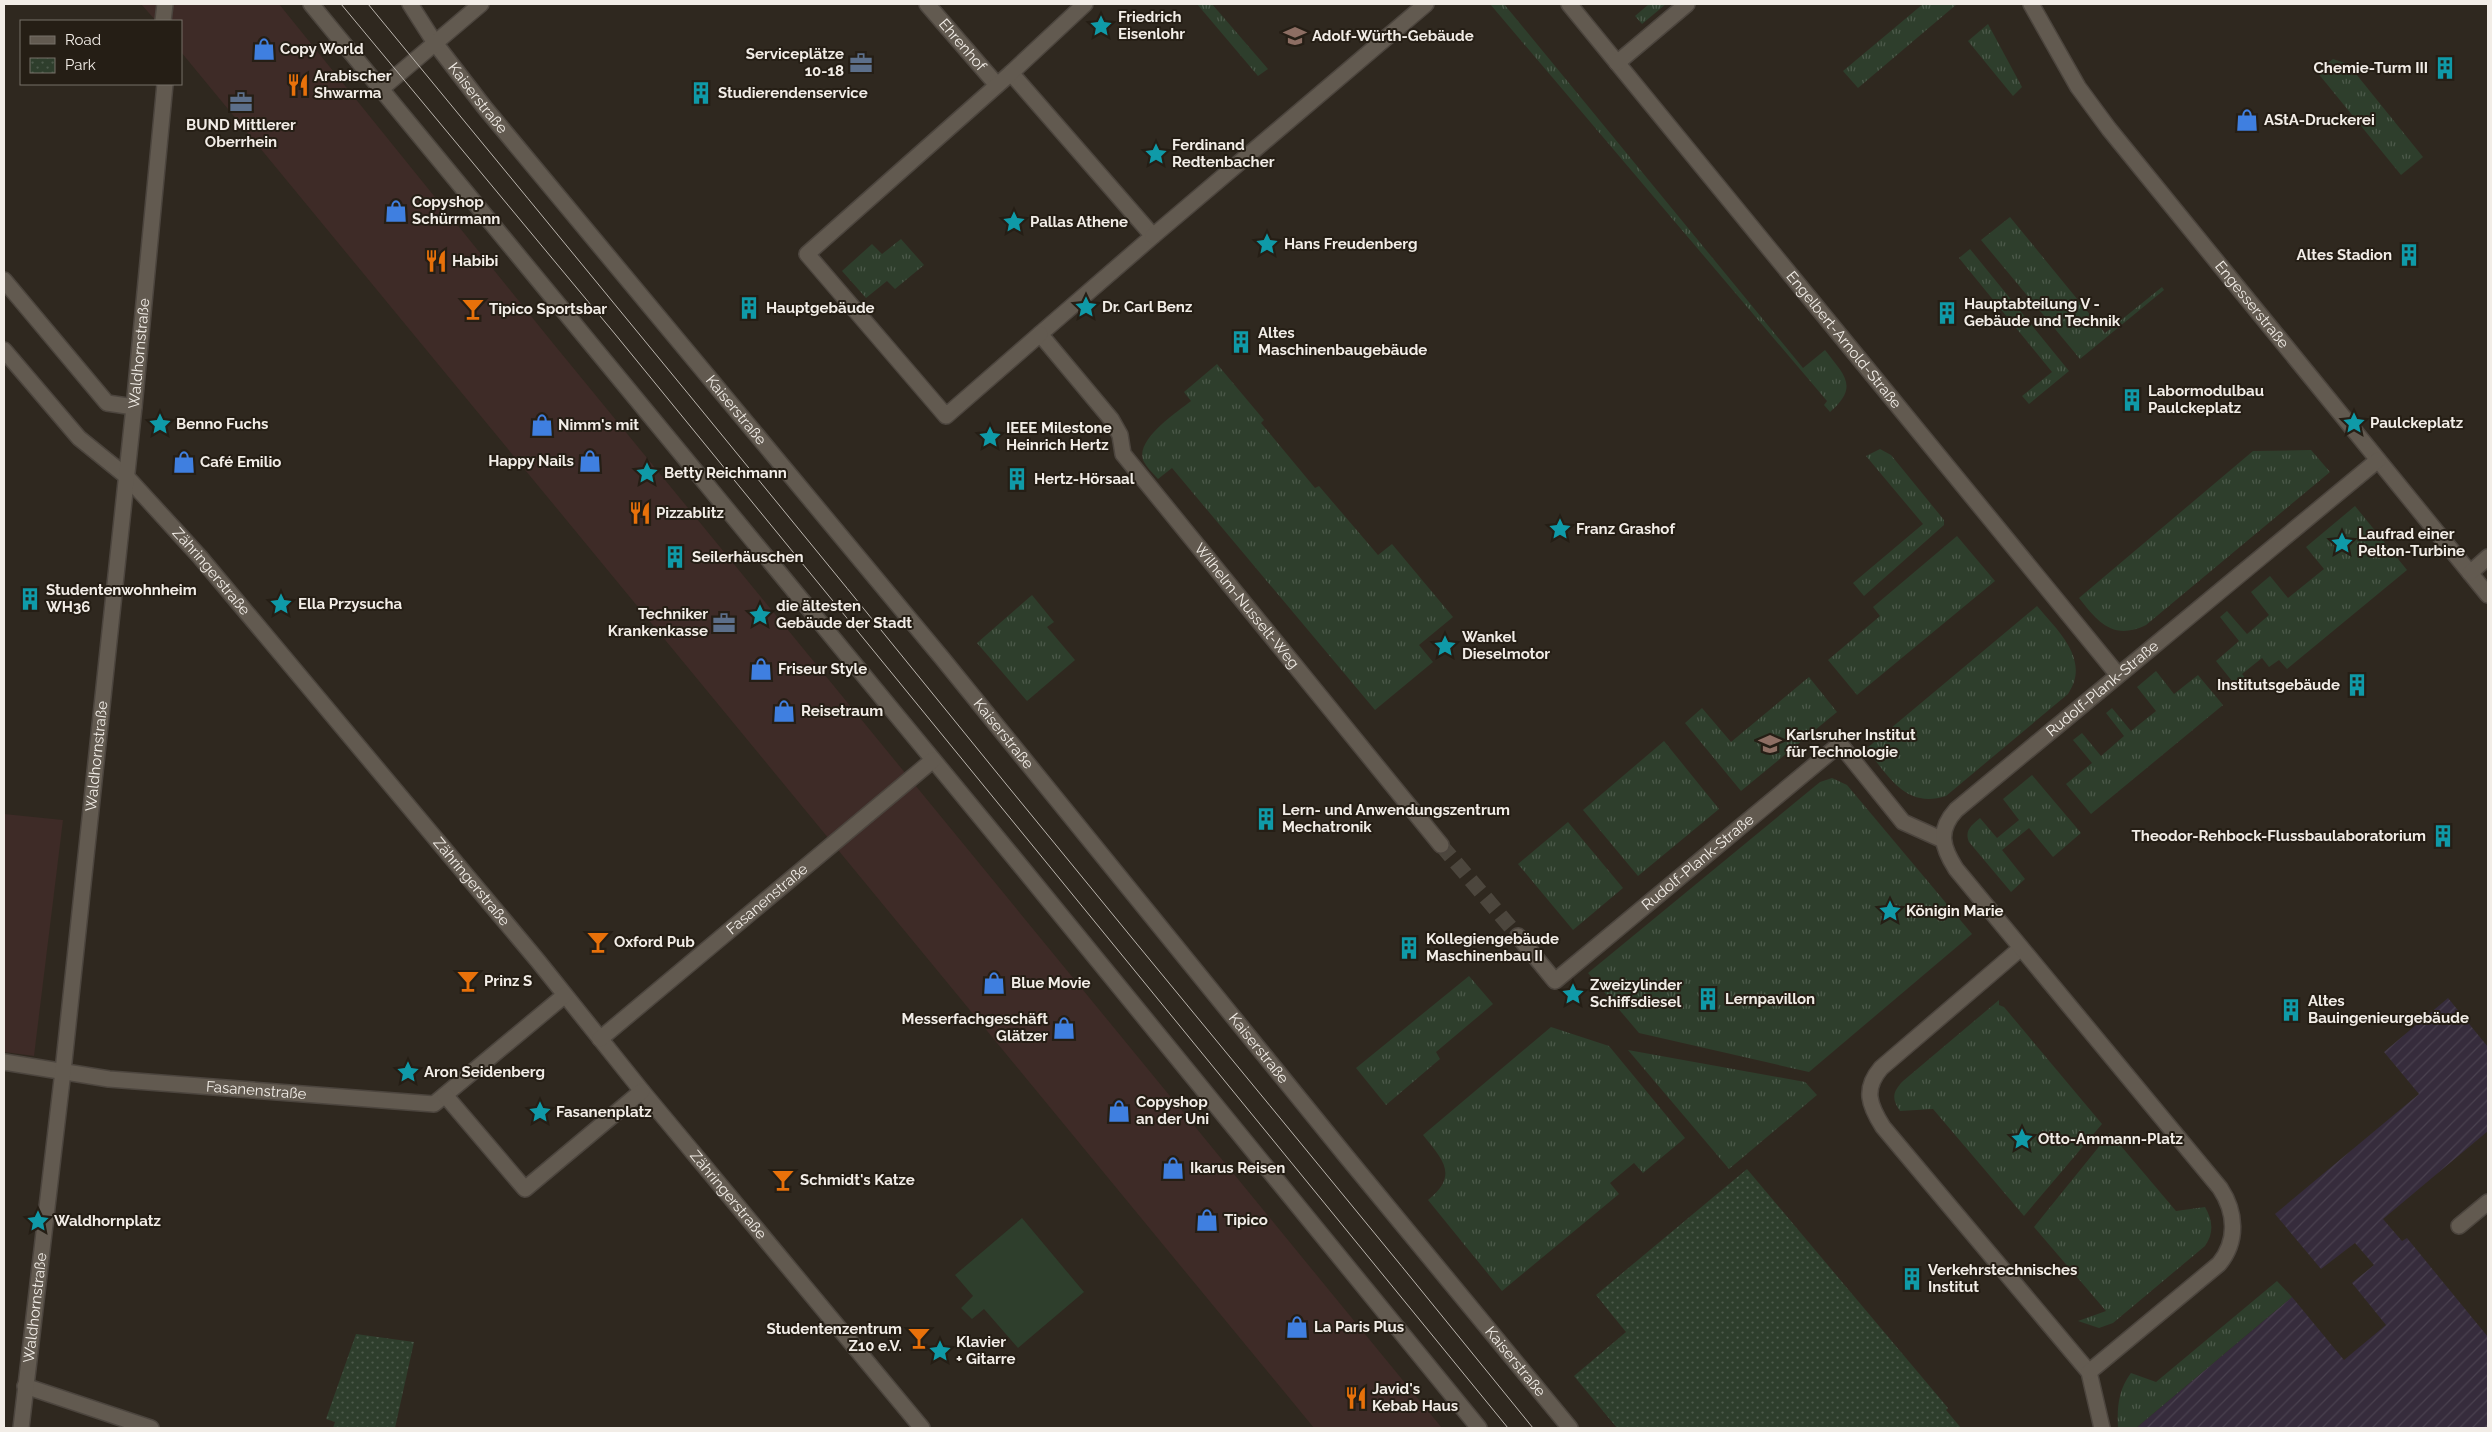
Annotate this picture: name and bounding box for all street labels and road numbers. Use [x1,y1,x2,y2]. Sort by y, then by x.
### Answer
street label: Ehrenhof [935,15,990,75]
street label: Kaiserstraße [444,59,511,137]
street label: Engesserstraße [2211,257,2293,352]
street label: Engelbert-Arnold-Straße [1782,268,1905,412]
street label: Waldhornstraße [125,297,153,410]
street label: Kaiserstraße [702,371,770,449]
street label: Zähringerstraße [169,524,254,619]
street label: Wilhelm-Nusselt-Weg [1190,540,1303,672]
street label: Rudolf-Plank-Straße [2042,637,2162,740]
street label: Kaiserstraße [970,695,1037,773]
street label: Waldhornstraße [82,700,112,812]
street label: Rudolf-Plank-Straße [1638,810,1758,914]
street label: Zähringerstraße [429,834,514,930]
street label: Fasanenstraße [723,860,812,938]
street label: Kaiserstraße [1225,1010,1293,1087]
street label: Fasanenstraße [205,1077,307,1103]
street label: Zähringerstraße [686,1147,770,1243]
street label: Waldhornstraße [20,1251,51,1364]
street label: Kaiserstraße [1481,1323,1549,1400]

